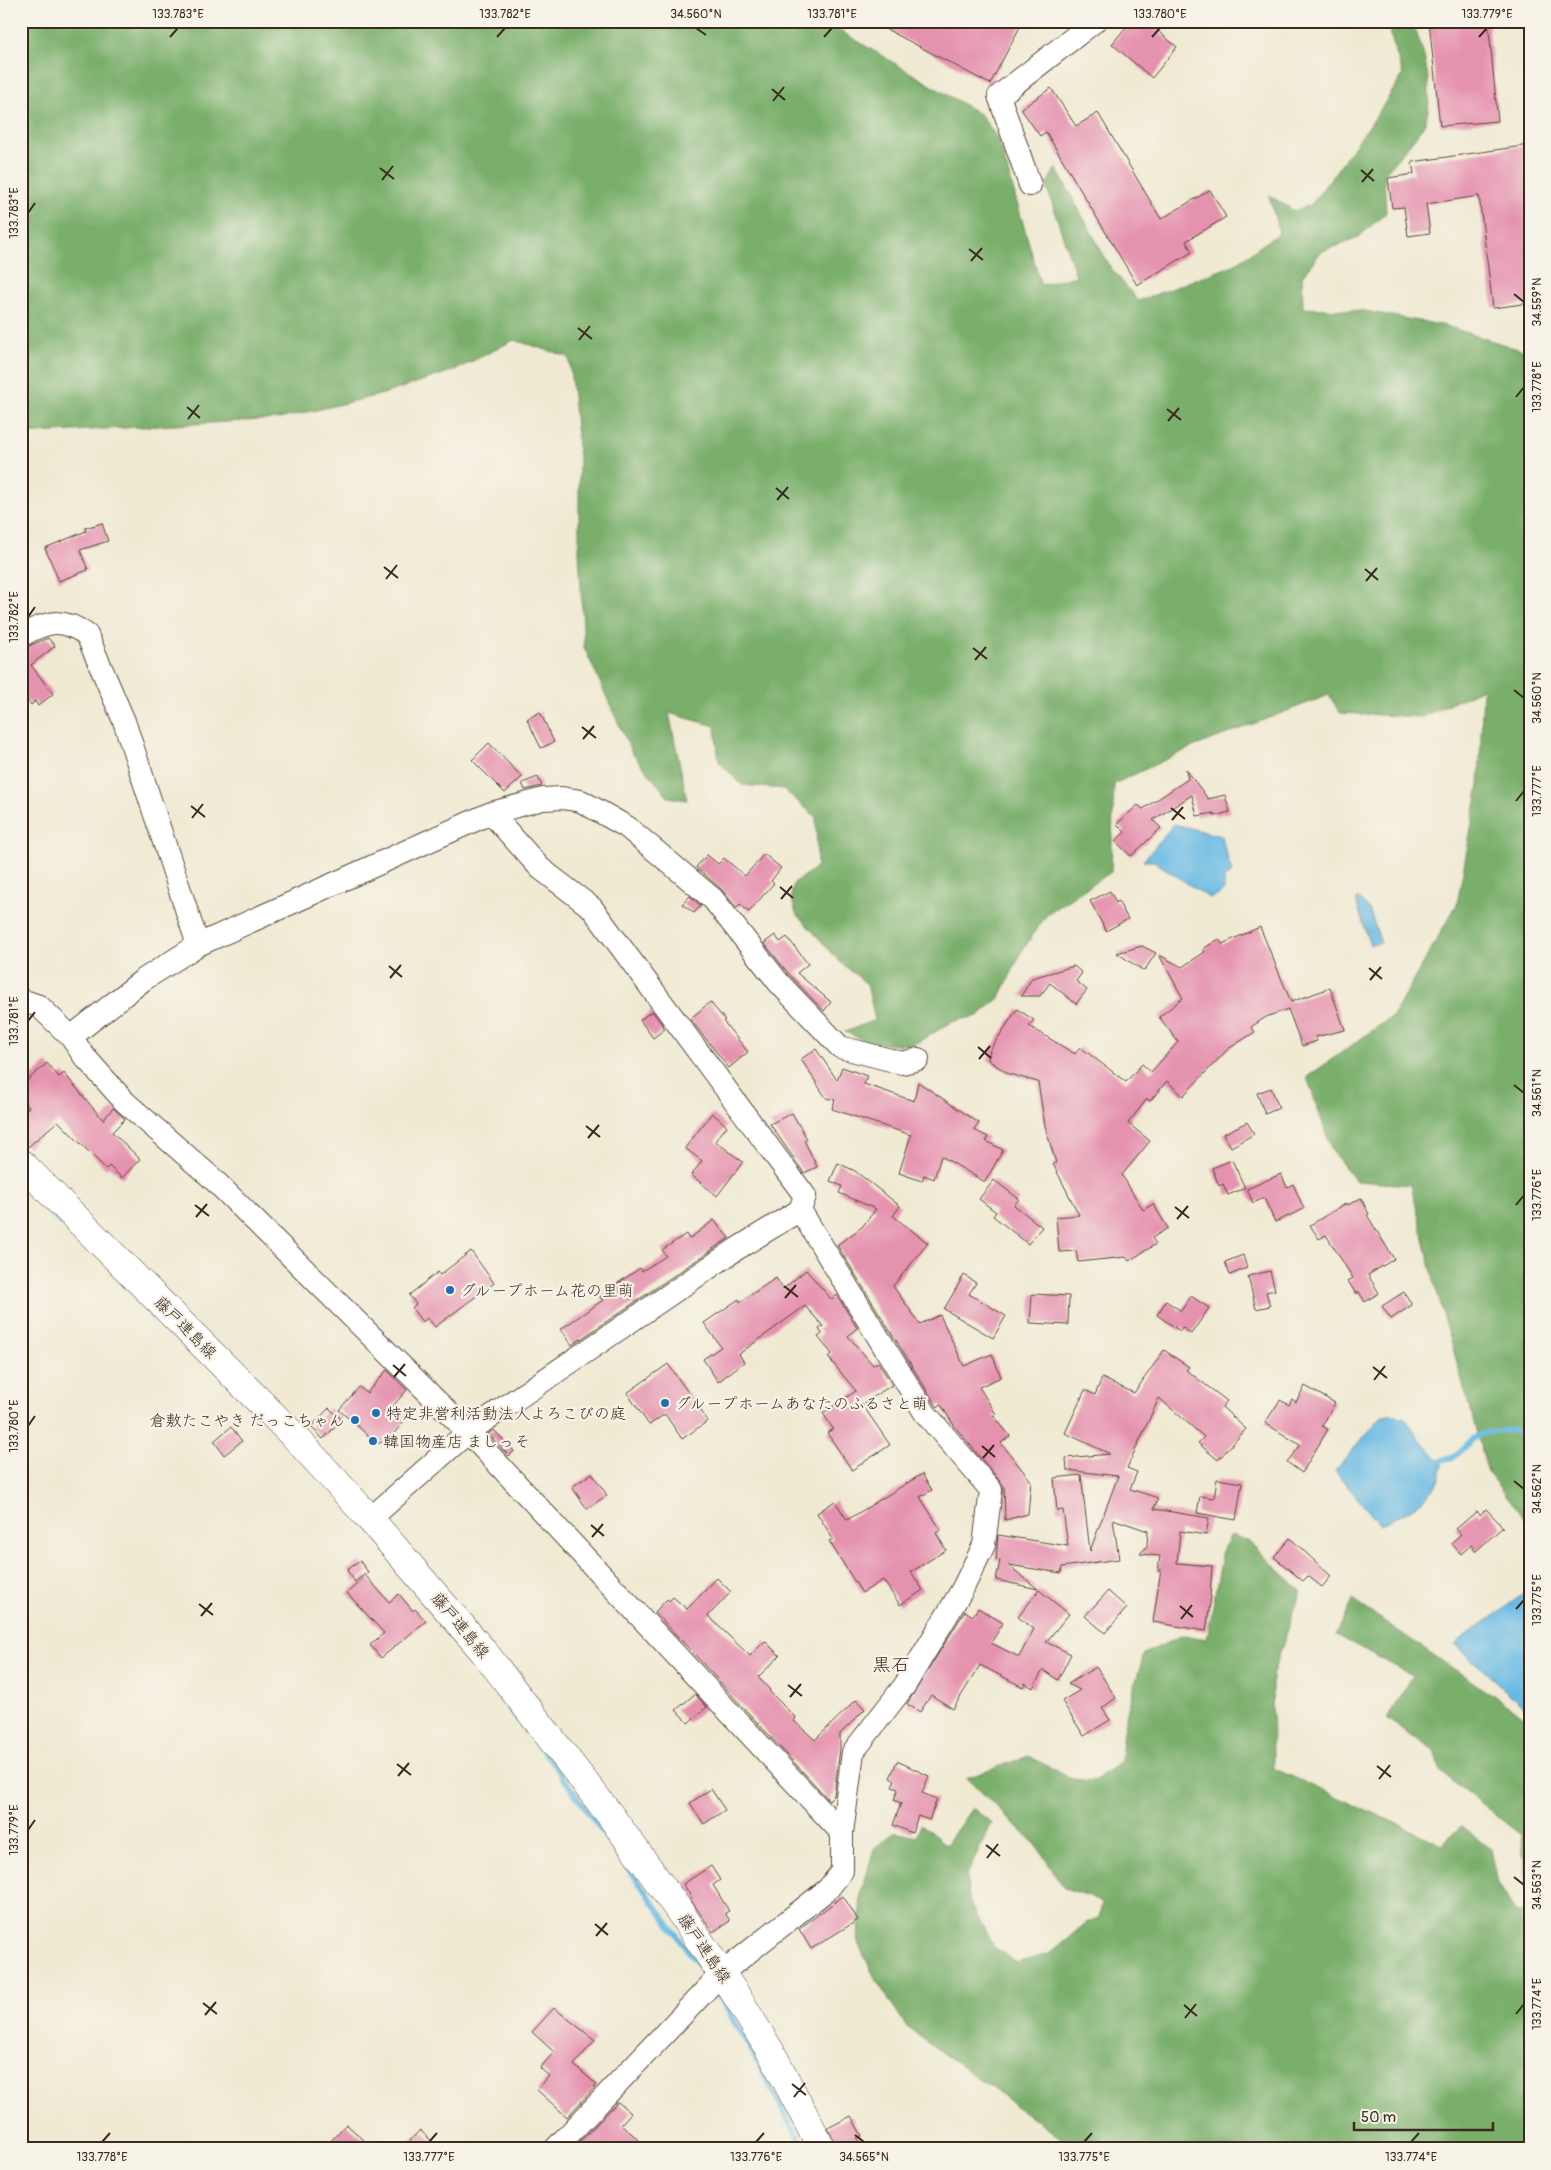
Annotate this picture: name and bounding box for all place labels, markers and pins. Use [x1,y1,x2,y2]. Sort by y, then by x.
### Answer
place label: グループホーム花の里萌 [460,1281,634,1301]
marker: グループホーム花の里萌 [444,1284,456,1296]
place label: グループホームあなたのふるさと萌 [675,1394,928,1414]
marker: グループホームあなたのふるさと萌 [659,1397,671,1409]
place label: 特定非営利活動法人よろこびの庭 [386,1404,626,1424]
marker: 特定非営利活動法人よろこびの庭 [370,1407,382,1419]
place label: 倉敷たこやき だっこちゃん [150,1411,345,1431]
marker: 倉敷たこやき だっこちゃん [349,1414,361,1426]
place label: 韓国物産店 ましっそ [383,1432,530,1452]
marker: 韓国物産店 ましっそ [367,1435,379,1447]

